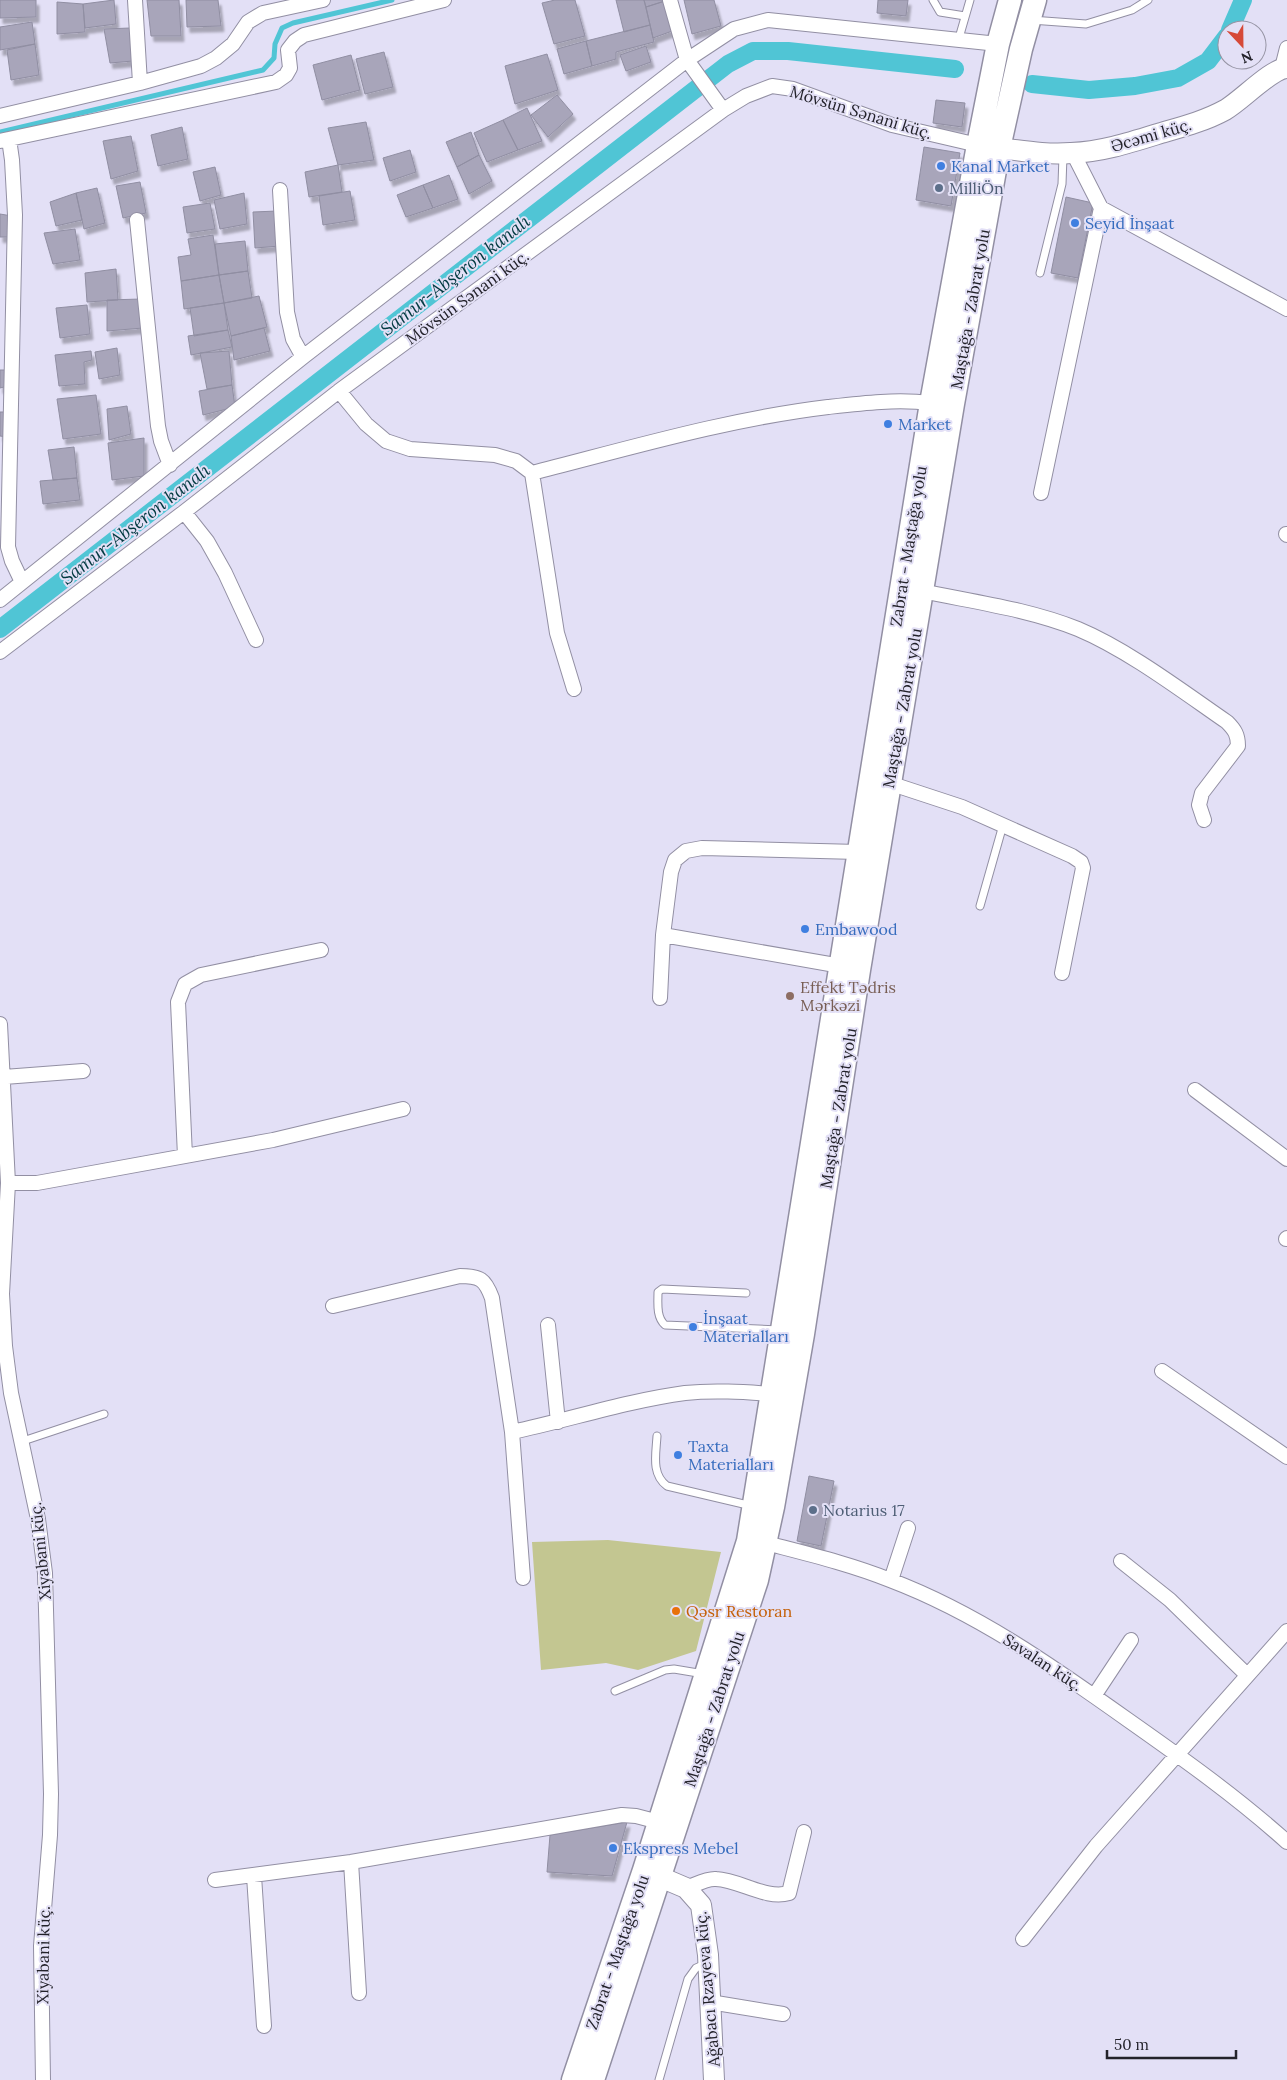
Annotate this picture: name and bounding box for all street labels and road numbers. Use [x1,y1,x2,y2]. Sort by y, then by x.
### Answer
street label: Mövsün Sənani küç. [788,81,934,143]
street label: Əcəmi küç. [1108,114,1194,156]
street label: Maştağa - Zabrat yolu [946,227,994,391]
street label: Mövsün Sənani küç. [401,246,533,348]
street label: Zabrat - Maştağa yolu [885,464,931,628]
street label: Maştağa - Zabrat yolu [878,626,926,790]
street label: Maştağa - Zabrat yolu [815,1026,861,1190]
street label: Xiyabani küç. [25,1501,55,1601]
street label: Maştağa - Zabrat yolu [679,1628,749,1789]
street label: Savalan küç. [1000,1629,1086,1695]
street label: Zabrat - Maştağa yolu [581,1872,653,2032]
street label: Xiyabani küç. [32,1906,54,2004]
street label: Ağabacı Rzayeva küç. [690,1910,724,2069]

